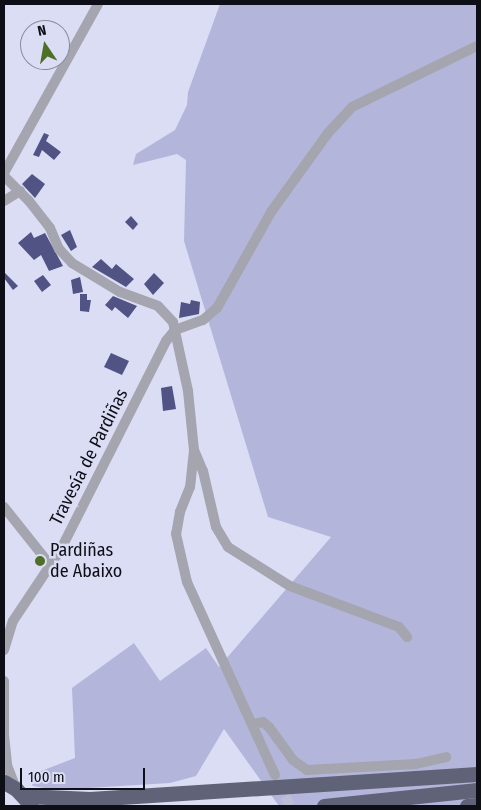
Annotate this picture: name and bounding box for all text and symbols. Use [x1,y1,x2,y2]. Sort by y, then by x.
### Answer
north arrow [20,20,70,70]
text: N [36,22,48,40]
street label: Travesía de Pardiñas [45,385,133,529]
place label: Pardiñas de Abaixo [50,540,122,582]
marker: Pardiñas de Abaixo [34,555,46,567]
scale bar [22,758,148,790]
text: 100 m [28,768,65,786]

